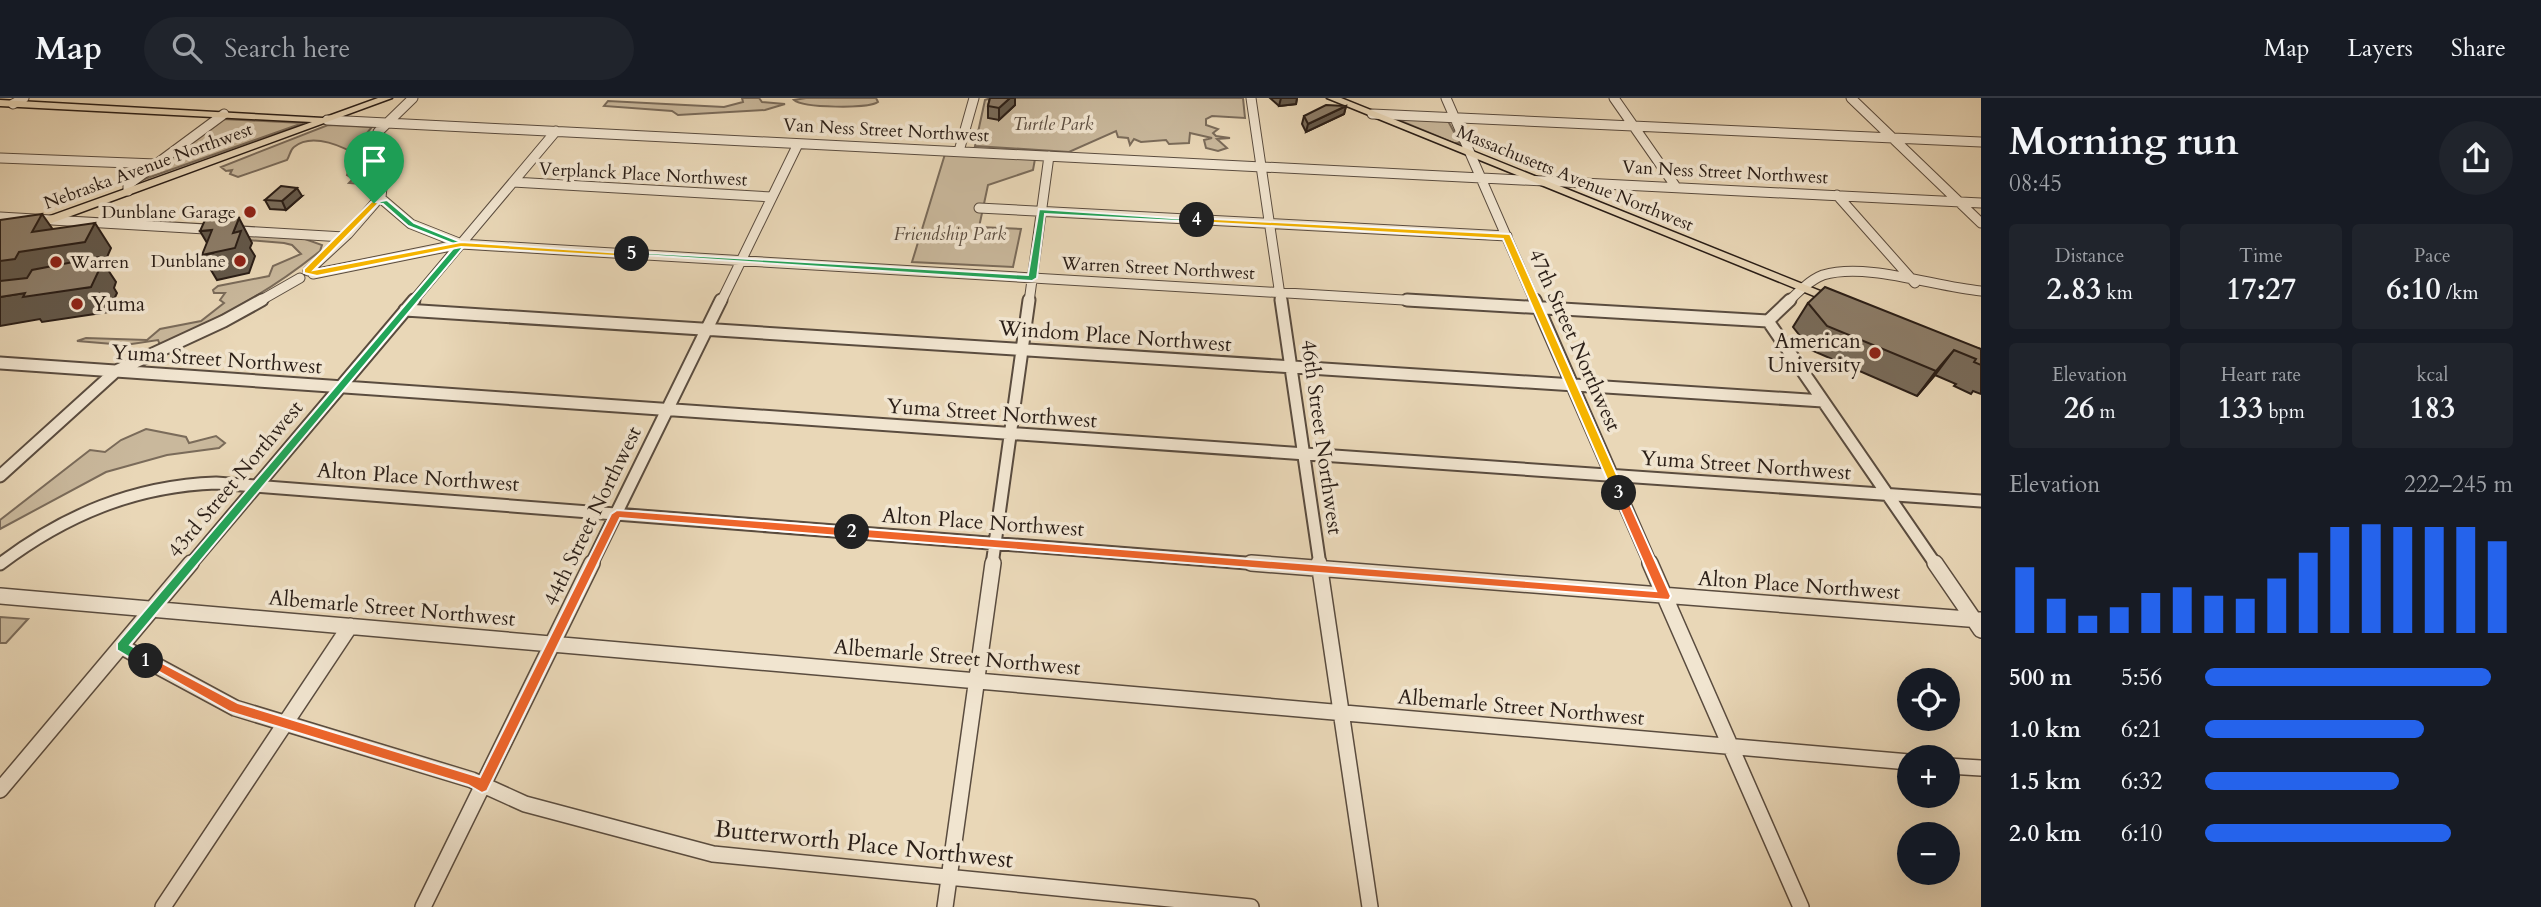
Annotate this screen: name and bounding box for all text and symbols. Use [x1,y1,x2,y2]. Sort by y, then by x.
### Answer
search box [144,17,634,80]
text: Map [35,26,102,71]
icon: search [168,29,206,67]
text: Search here [224,31,350,66]
text: Map [2264,32,2310,65]
text: Layers [2348,32,2413,65]
text: Share [2451,32,2506,65]
park label: Turtle Park [1013,112,1094,137]
street label: Van Ness Street Northwest [782,113,990,148]
text: Morning run [2009,116,2239,168]
street label: Nebraska Avenue Northwest [40,117,256,216]
street label: Massachusetts Avenue Northwest [1453,119,1697,238]
button: share [2439,121,2513,195]
pin [344,131,404,203]
icon: arrive [355,142,393,180]
street label: Van Ness Street Northwest [1621,155,1829,190]
street label: Verplanck Place Northwest [538,157,748,192]
text: 08:45 [2009,168,2062,199]
place label: Dunblane Garage [101,200,236,225]
pin: 4 [1180,202,1214,238]
marker: Dunblane Garage [242,204,258,220]
text: 4 [1192,206,1201,232]
park label: Friendship Park [894,222,1006,247]
pin: 5 [614,236,650,272]
text: 5 [627,240,636,266]
text: Distance [2055,243,2124,269]
text: Time [2239,243,2283,269]
text: Pace [2414,243,2451,269]
street label: 47th Street Northwest [1521,245,1628,436]
place label: Dunblane [151,249,226,274]
place label: Warren [69,250,130,275]
street label: Warren Street Northwest [1060,251,1256,286]
marker: Dunblane [232,253,248,269]
marker: Warren [48,254,64,270]
text: 2.83 [2047,269,2101,310]
text: 17:27 [2226,269,2296,310]
text: 6:10 [2386,269,2441,310]
text: km [2101,280,2133,306]
text: /km [2441,280,2478,306]
place label: Yuma [91,290,145,319]
marker: Yuma [69,296,85,312]
street label: Windom Place Northwest [996,314,1233,359]
place label: American University [1768,327,1861,380]
street label: Yuma Street Northwest [111,338,324,381]
street label: 46th Street Northwest [1293,338,1350,537]
marker: American University [1867,345,1883,361]
text: Elevation [2052,362,2127,388]
text: Heart rate [2221,362,2301,388]
text: kcal [2416,362,2448,388]
text: 26 [2064,388,2094,429]
text: 133 [2217,388,2263,429]
text: 183 [2409,388,2455,429]
street label: Yuma Street Northwest [886,392,1099,435]
street label: 43rd Street Northwest [161,394,310,564]
text: m [2094,399,2116,425]
text: bpm [2263,399,2305,425]
street label: 44th Street Northwest [536,421,649,611]
street label: Yuma Street Northwest [1640,444,1853,487]
street label: Alton Place Northwest [316,456,520,499]
text: Elevation [2009,469,2100,500]
text: 222–245 m [2404,469,2513,500]
pin: 3 [1602,476,1636,510]
text: 3 [1614,479,1623,505]
street label: Alton Place Northwest [881,501,1085,544]
pin: 2 [834,514,870,550]
text: 2 [847,518,856,544]
street label: Alton Place Northwest [1697,564,1901,607]
street label: Albemarle Street Northwest [267,583,517,634]
street label: Albemarle Street Northwest [832,632,1082,683]
pin: 1 [128,644,164,678]
text: 1 [141,647,150,673]
text: 500 m [2009,662,2072,693]
text: 5:56 [2121,662,2162,693]
map controls [1897,668,1960,885]
button: locate [1897,668,1960,731]
street label: Albemarle Street Northwest [1396,682,1646,733]
text: 1.0 km [2009,714,2081,745]
text: 6:21 [2121,714,2162,745]
button: + [1897,745,1960,808]
text: 1.5 km [2009,766,2081,797]
text: 6:32 [2121,766,2162,797]
street label: Butterworth Place Northwest [713,812,1015,877]
text: 2.0 km [2009,818,2081,849]
text: 6:10 [2121,818,2162,849]
button: − [1897,822,1960,885]

